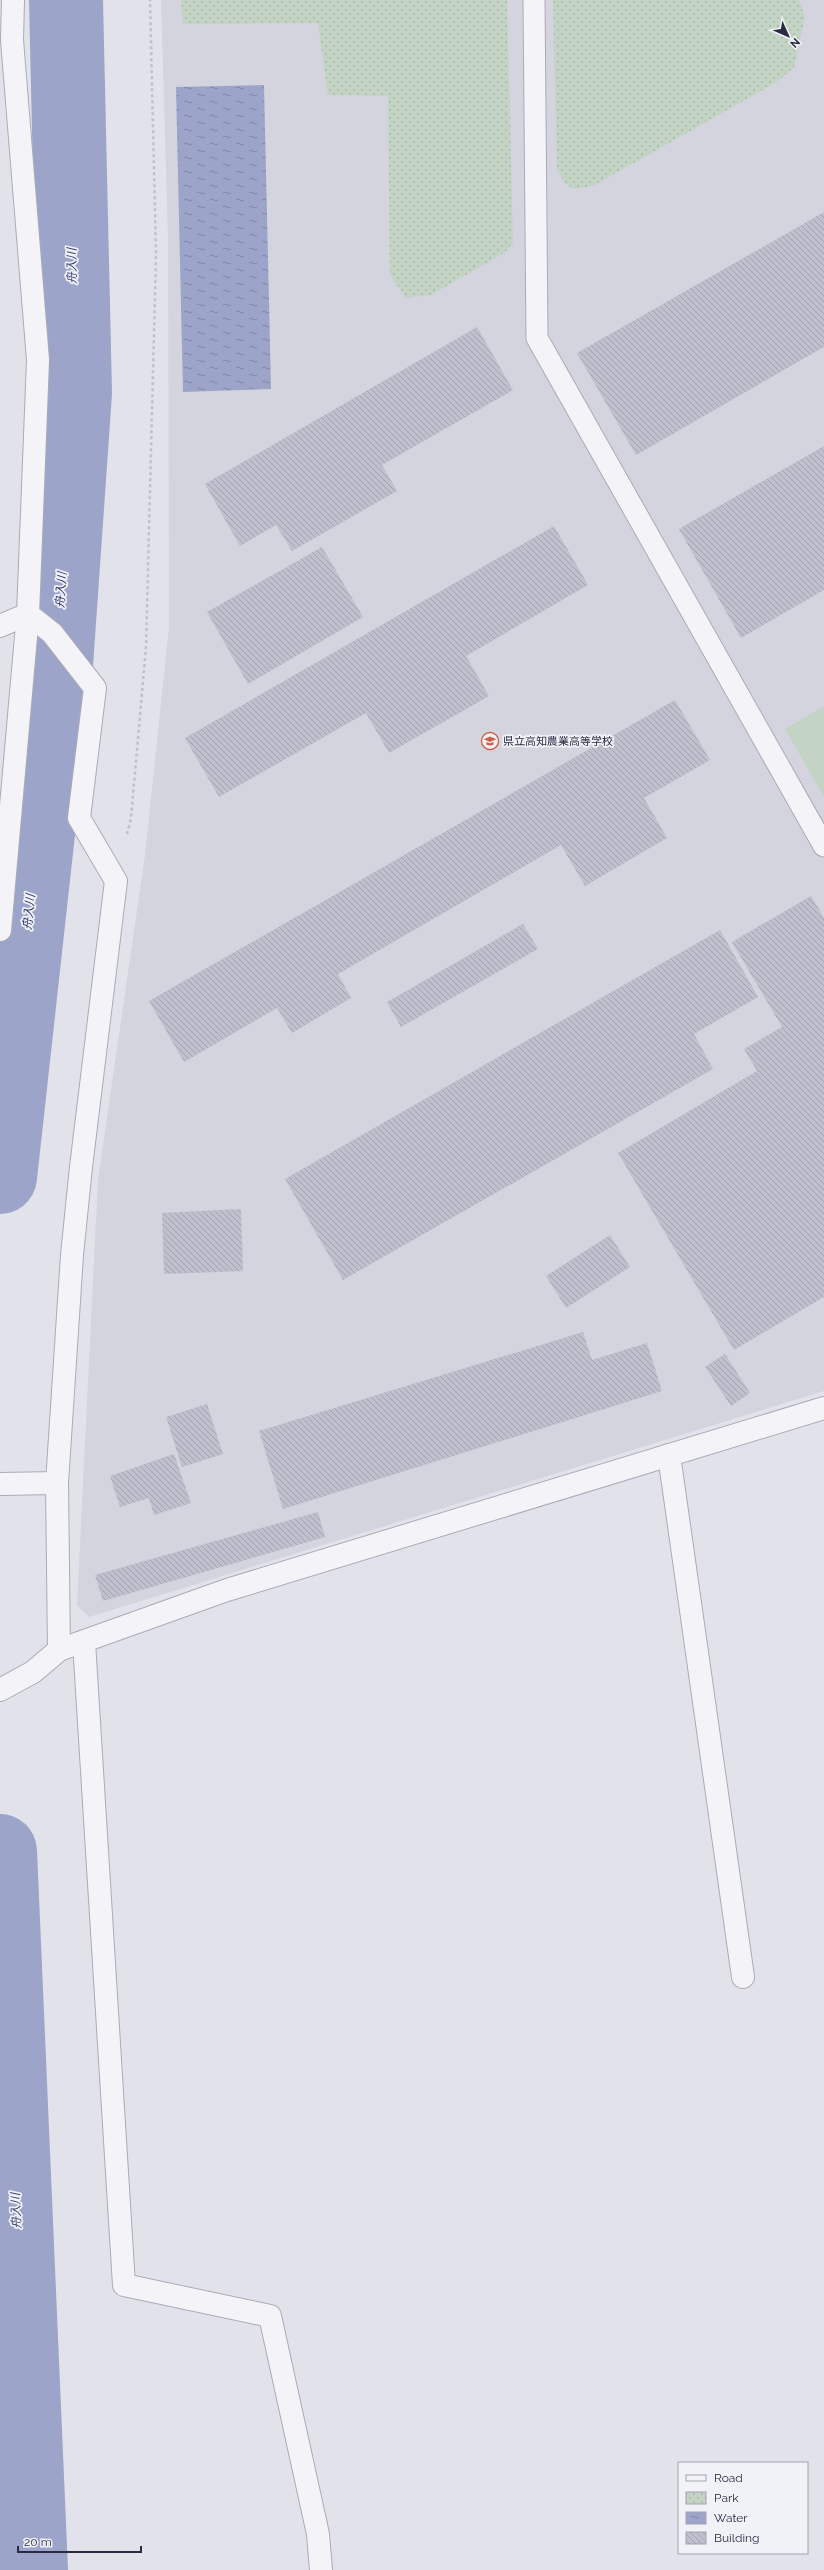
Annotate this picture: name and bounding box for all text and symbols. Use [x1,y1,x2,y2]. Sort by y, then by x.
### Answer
north arrow [768,16,808,56]
text: N [787,35,802,50]
water label: 舟入川 [65,246,79,284]
water label: 舟入川 [53,570,69,608]
school or university icon: 県立高知農業高等学校 [480,731,500,751]
place label: 県立高知農業高等学校 [503,735,613,748]
water label: 舟入川 [20,891,38,931]
water label: 舟入川 [8,2191,24,2229]
legend [678,2462,808,2554]
text: Road [714,2471,743,2485]
text: Park [714,2491,739,2505]
text: Water [714,2511,748,2525]
scale bar [18,2528,141,2554]
text: Building [714,2531,760,2545]
text: 20 m [24,2535,52,2549]

